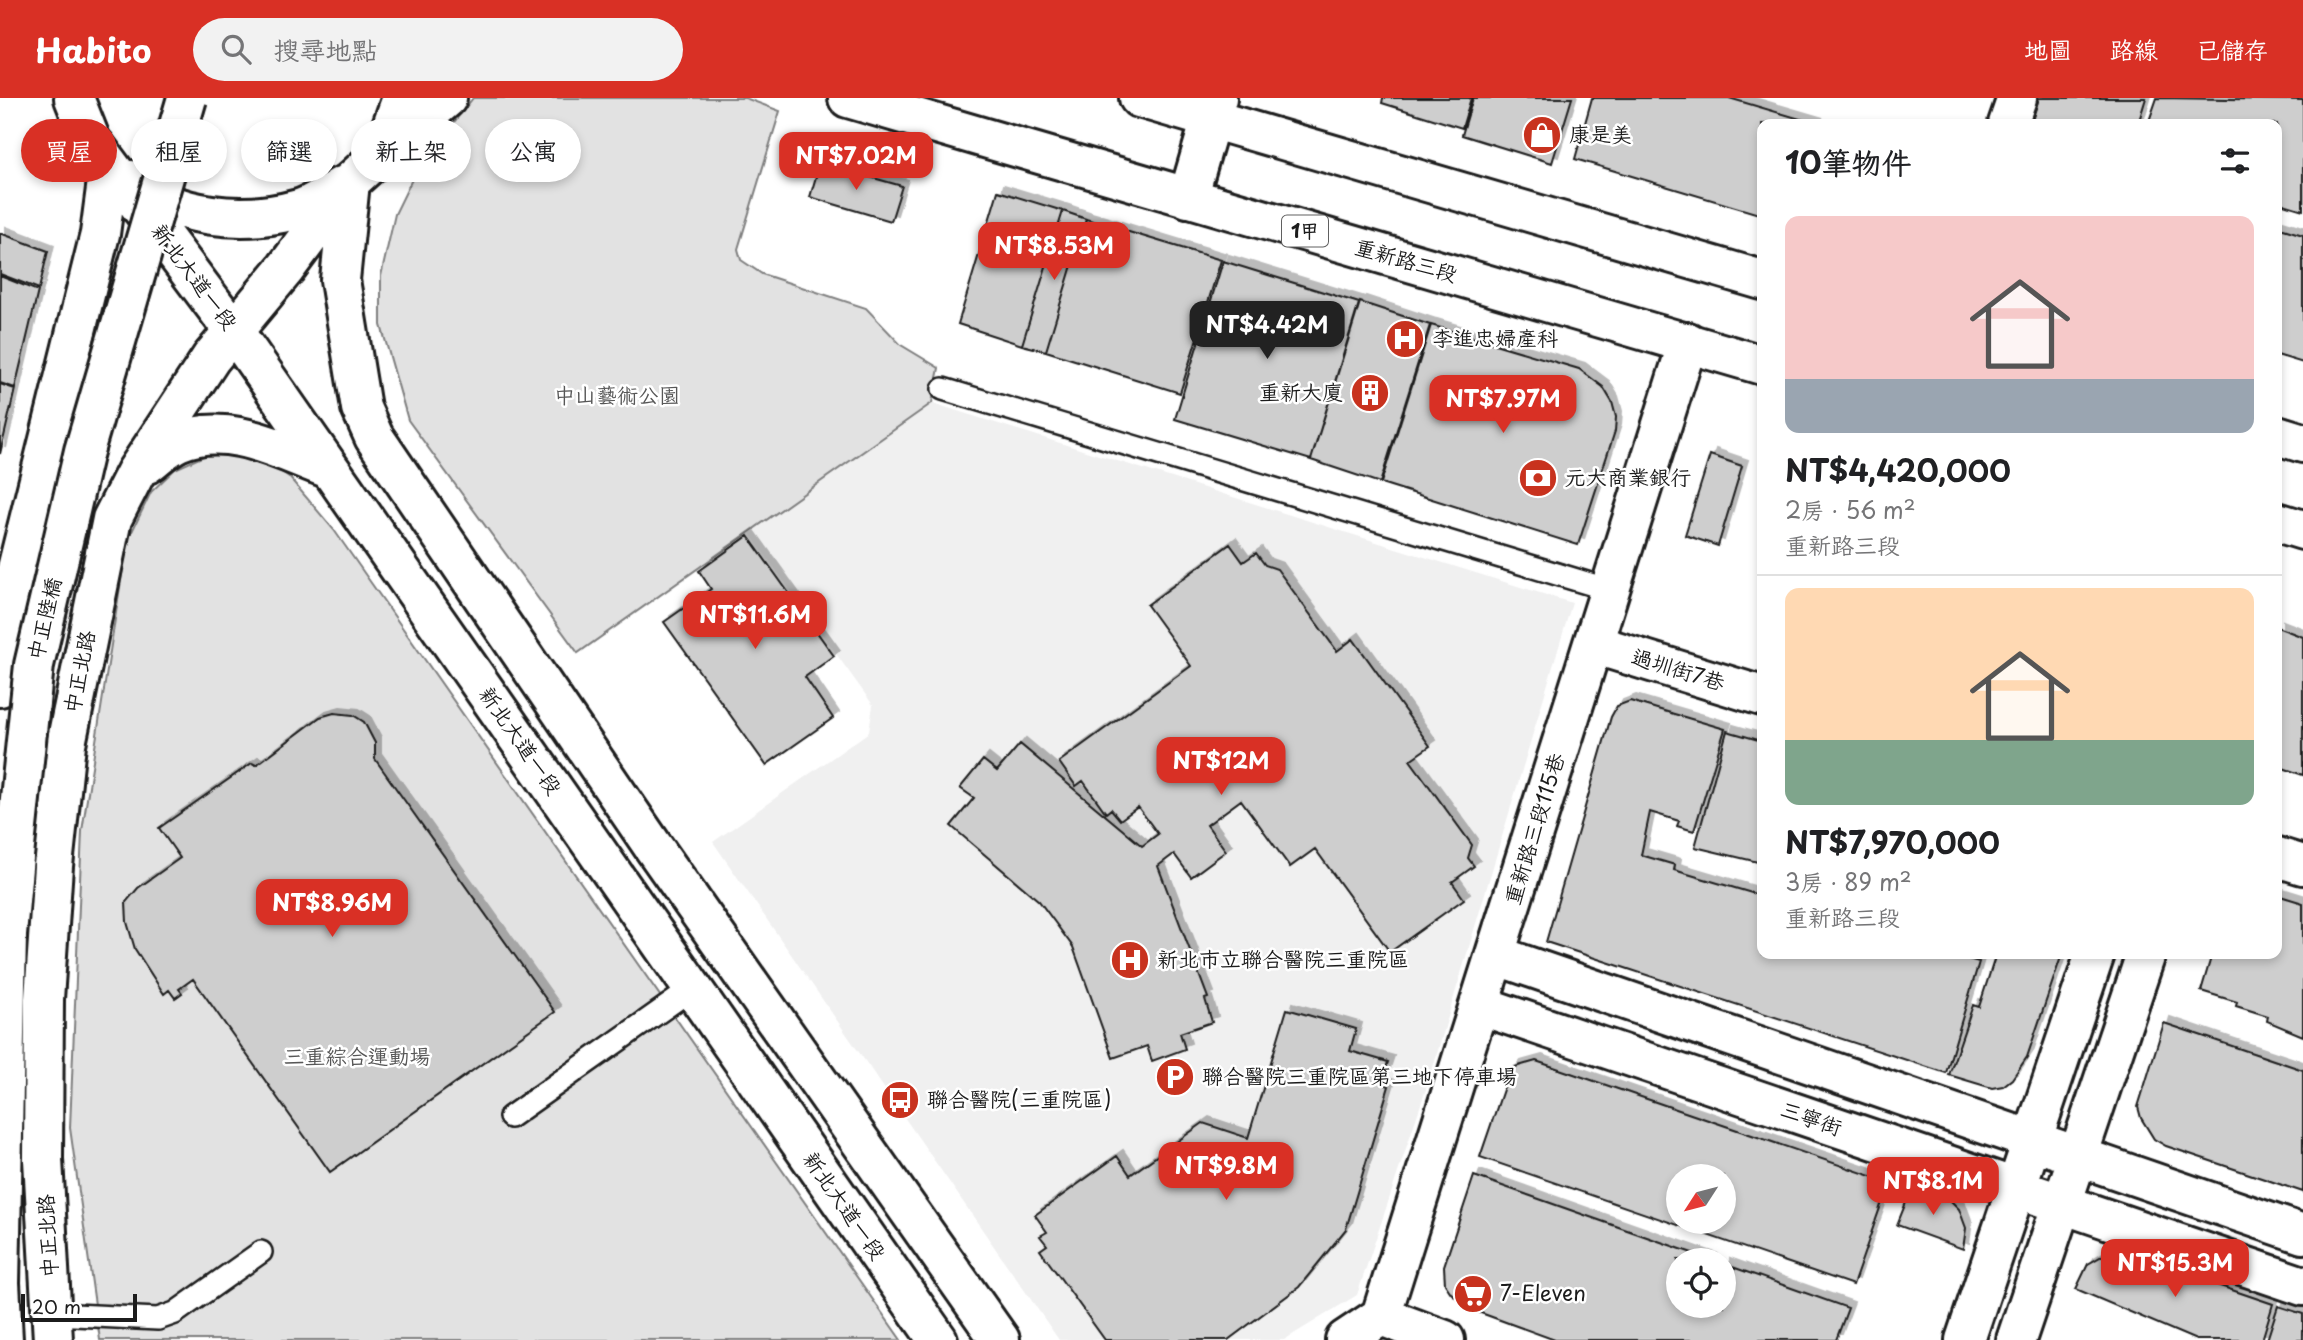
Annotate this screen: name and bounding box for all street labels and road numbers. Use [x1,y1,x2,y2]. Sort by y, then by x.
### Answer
street label: 新北大道一段 [145,216,246,336]
road number: 1甲 [1282,216,1328,246]
street label: 重新路三段 [1352,229,1461,289]
street label: 中正陸橋 [18,574,68,663]
street label: 中正北路 [54,627,102,716]
street label: 過圳街7巷 [1628,639,1729,697]
street label: 新北大道一段 [472,679,571,801]
street label: 重新路三段115巷 [1495,749,1571,908]
street label: 三寧街 [1777,1092,1847,1142]
street label: 新北大道一段 [796,1144,895,1266]
street label: 中正北路 [28,1193,64,1279]

